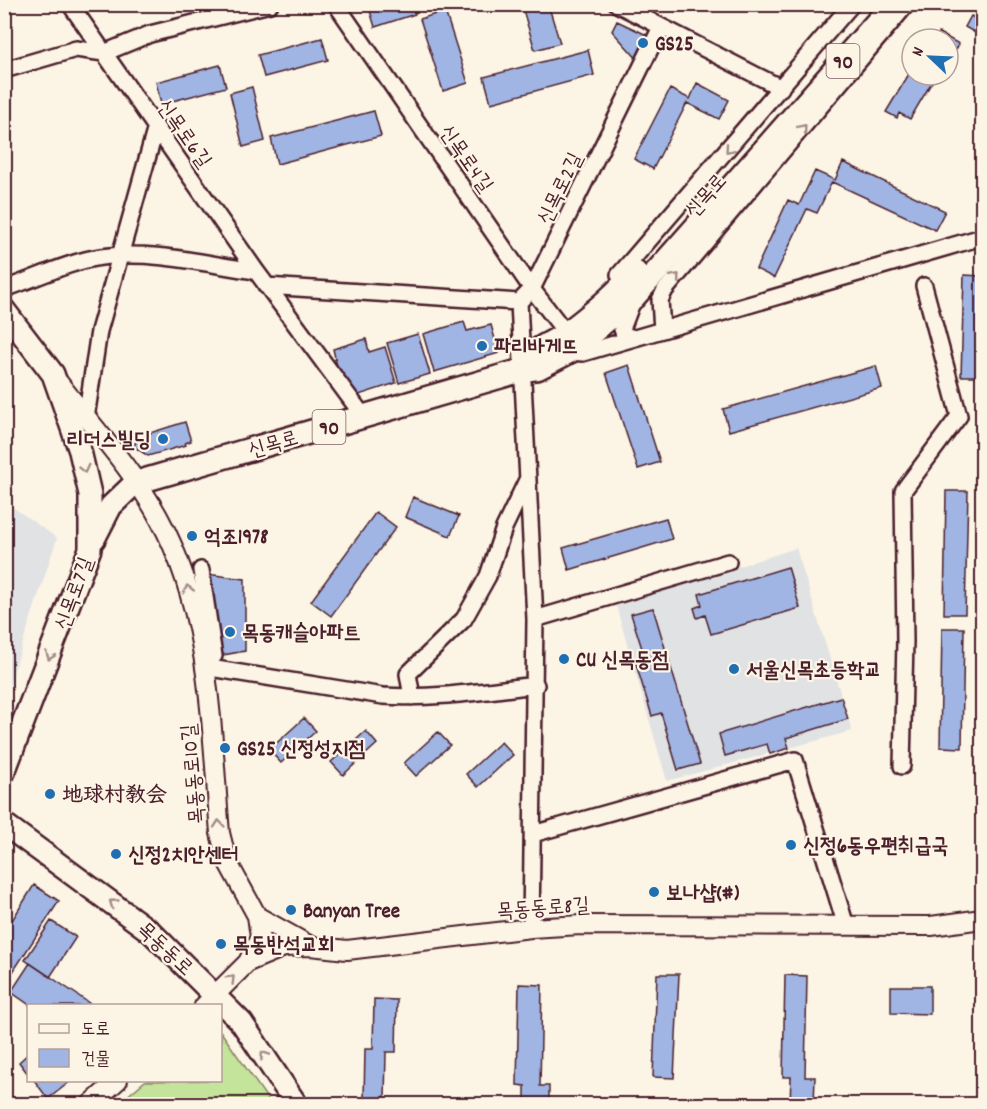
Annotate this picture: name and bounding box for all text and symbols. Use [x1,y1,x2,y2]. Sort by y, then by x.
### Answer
north arrow [900,27,960,87]
place label: GS25 [655,31,694,61]
marker: GS25 [636,36,650,50]
road number: 90 [826,44,860,78]
text: N [906,44,931,60]
street label: 신목로6길 [148,94,217,175]
street label: 신목로4길 [430,120,499,200]
one-way arrow [795,124,806,135]
one-way arrow [725,142,736,153]
street label: 신목로2길 [531,148,592,230]
street label: 신목로 [679,168,735,226]
one-way arrow [669,273,680,284]
place label: 파리바게뜨 [494,334,579,364]
marker: 파리바게뜨 [475,339,489,353]
road number: 90 [312,410,346,444]
street label: 신목로 [245,424,302,467]
place label: 리더스빌딩 [67,427,151,457]
marker: 리더스빌딩 [156,432,170,446]
one-way arrow [77,464,90,474]
place label: 억조1978 [204,524,268,554]
marker: 억조1978 [185,529,199,543]
street label: 신목로7길 [49,553,103,635]
one-way arrow [183,584,195,595]
place label: 목동캐슬아파트 [242,620,360,650]
marker: 목동캐슬아파트 [223,625,237,639]
place label: CU 신목동점 [576,647,669,677]
one-way arrow [45,650,57,661]
marker: CU 신목동점 [557,652,571,666]
place label: 서울신목초등학교 [746,657,881,687]
marker: 서울신목초등학교 [727,662,741,676]
street label: 목동동로10길 [176,722,214,825]
place label: GS25 신정성지점 [237,736,365,766]
marker: GS25 신정성지점 [218,741,232,755]
place label: 地球村教会 [62,782,167,812]
marker: 地球村教会 [43,787,57,801]
one-way arrow [213,819,226,828]
place label: 신정6동우편취급국 [803,833,948,863]
marker: 신정6동우편취급국 [784,838,798,852]
place label: 신정2치안센터 [128,842,239,872]
marker: 신정2치안센터 [109,847,123,861]
place label: 보나샵(#) [666,880,739,910]
marker: 보나샵(#) [647,885,661,899]
street label: 목동동로8길 [496,892,591,928]
place label: Banyan Tree [303,898,400,928]
one-way arrow [109,899,120,910]
marker: Banyan Tree [284,903,298,917]
street label: 목동동로 [129,916,199,984]
place label: 목동반석교회 [233,932,334,962]
marker: 목동반석교회 [214,937,228,951]
one-way arrow [224,976,235,987]
legend [27,1004,222,1082]
text: 도로 [81,1018,110,1043]
text: 건물 [81,1048,110,1073]
one-way arrow [260,1051,271,1062]

